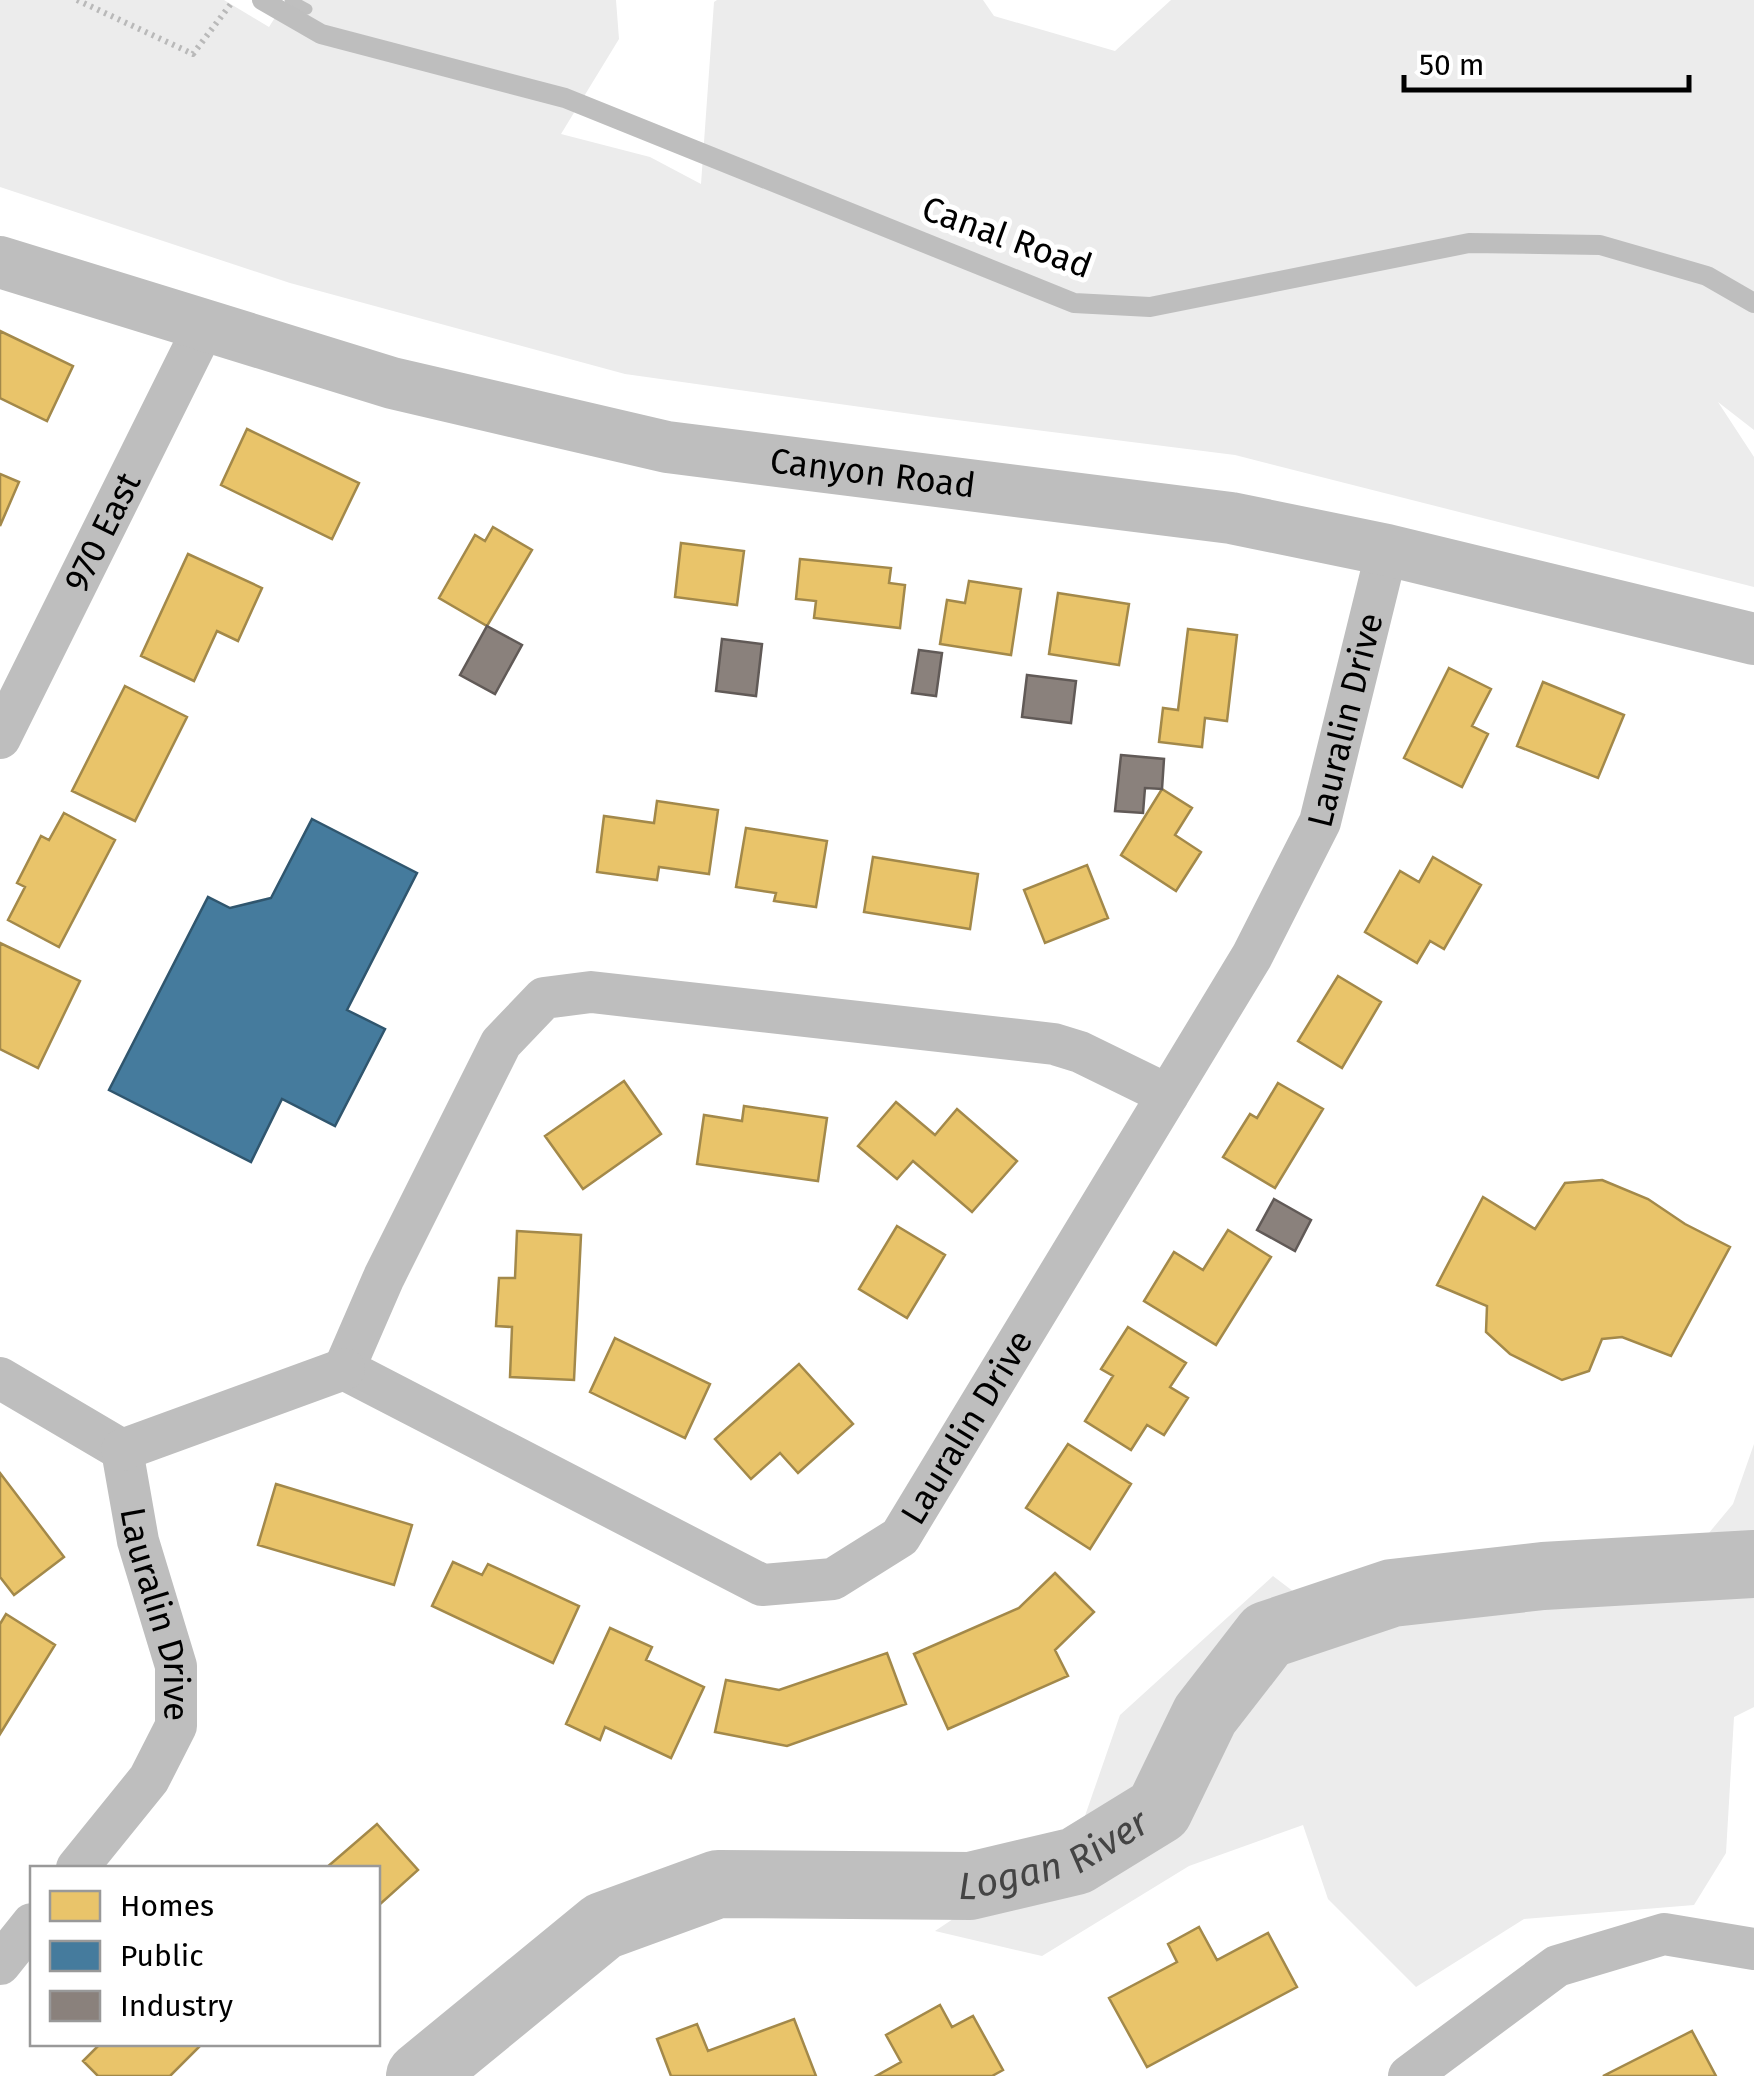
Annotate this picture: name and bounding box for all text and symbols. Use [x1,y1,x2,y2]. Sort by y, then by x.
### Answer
scale bar [1404,30,1689,92]
text: 50 m [1419,47,1484,83]
street label: Canal Road [916,187,1098,287]
street label: Canyon Road [768,439,978,507]
street label: 970 East [55,465,150,599]
street label: Lauralin Drive [1298,608,1392,832]
street label: Lauralin Drive [892,1322,1041,1532]
street label: Lauralin Drive [111,1504,197,1721]
water label: Logan River [958,1798,1158,1909]
legend [30,1866,380,2046]
text: Homes [120,1888,214,1924]
text: Public [120,1938,204,1974]
text: Industry [120,1988,233,2024]

